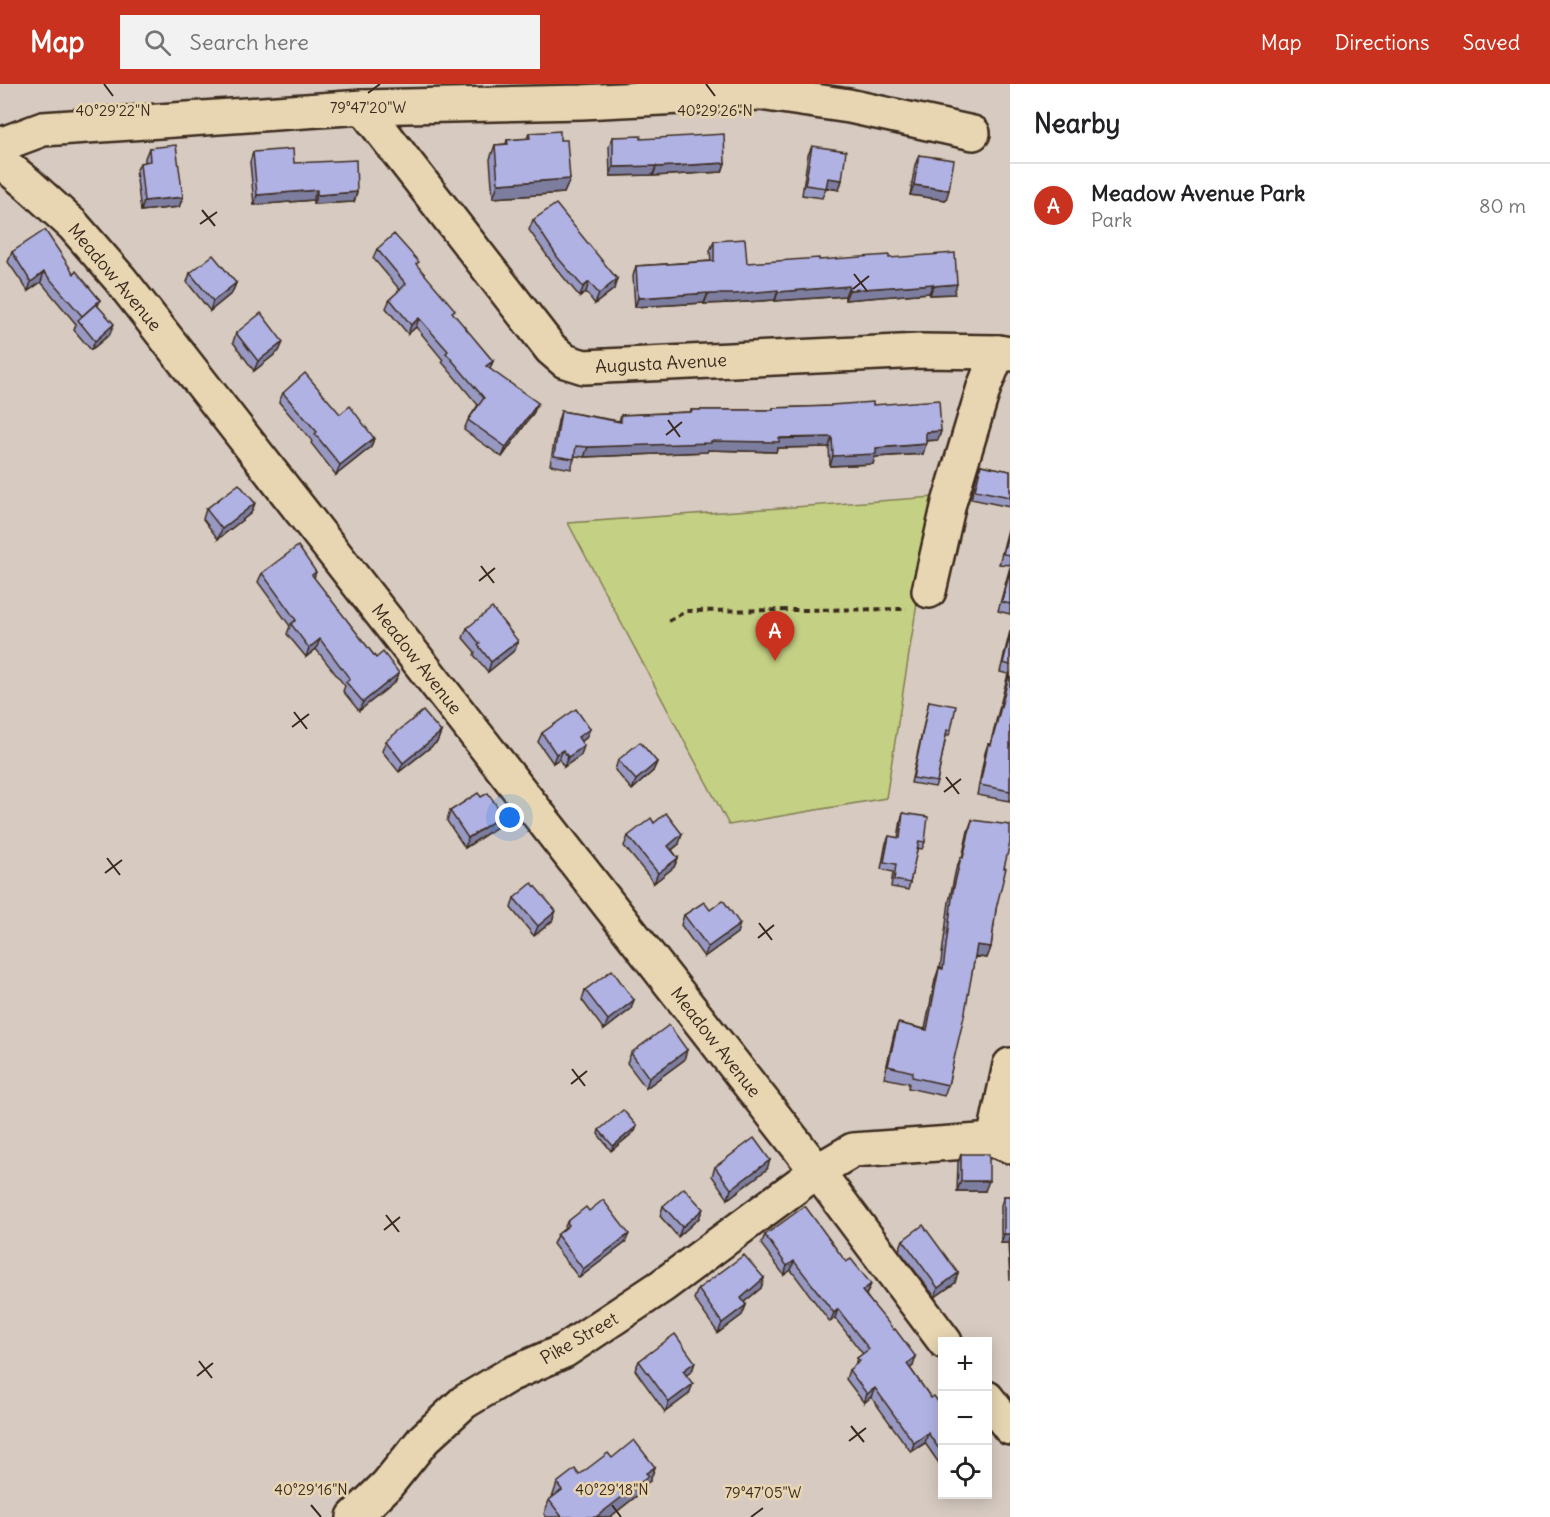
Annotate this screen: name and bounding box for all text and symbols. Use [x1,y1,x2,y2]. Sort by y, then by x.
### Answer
search box [120,15,540,69]
text: Map [30,24,84,60]
icon: search [141,26,174,59]
text: Search here [189,28,309,56]
text: Map [1261,29,1302,56]
text: Directions [1335,29,1429,56]
text: Saved [1462,29,1520,56]
text: 79°47'20"W [330,98,406,117]
text: 40°29'22"N [75,101,151,120]
text: 40°29'26"N [677,101,753,120]
text: Nearby [1034,107,1120,140]
text: Meadow Avenue Park [1091,179,1305,207]
text: A [1047,193,1060,218]
text: 80 m [1479,193,1526,218]
text: Park [1091,207,1132,232]
street label: Meadow Avenue [63,218,167,336]
street label: Augusta Avenue [595,348,727,378]
street label: Meadow Avenue [367,599,467,719]
pin: A [756,612,794,661]
your location [495,803,524,832]
street label: Meadow Avenue [666,982,766,1102]
street label: Pike Street [536,1307,622,1369]
map controls [938,1337,992,1499]
button: + [938,1337,992,1391]
button: − [938,1391,992,1445]
button: locate [938,1445,992,1499]
text: 40°29'16"N [274,1480,348,1499]
text: 40°29'18"N [575,1480,649,1499]
text: 79°47'05"W [725,1483,802,1502]

